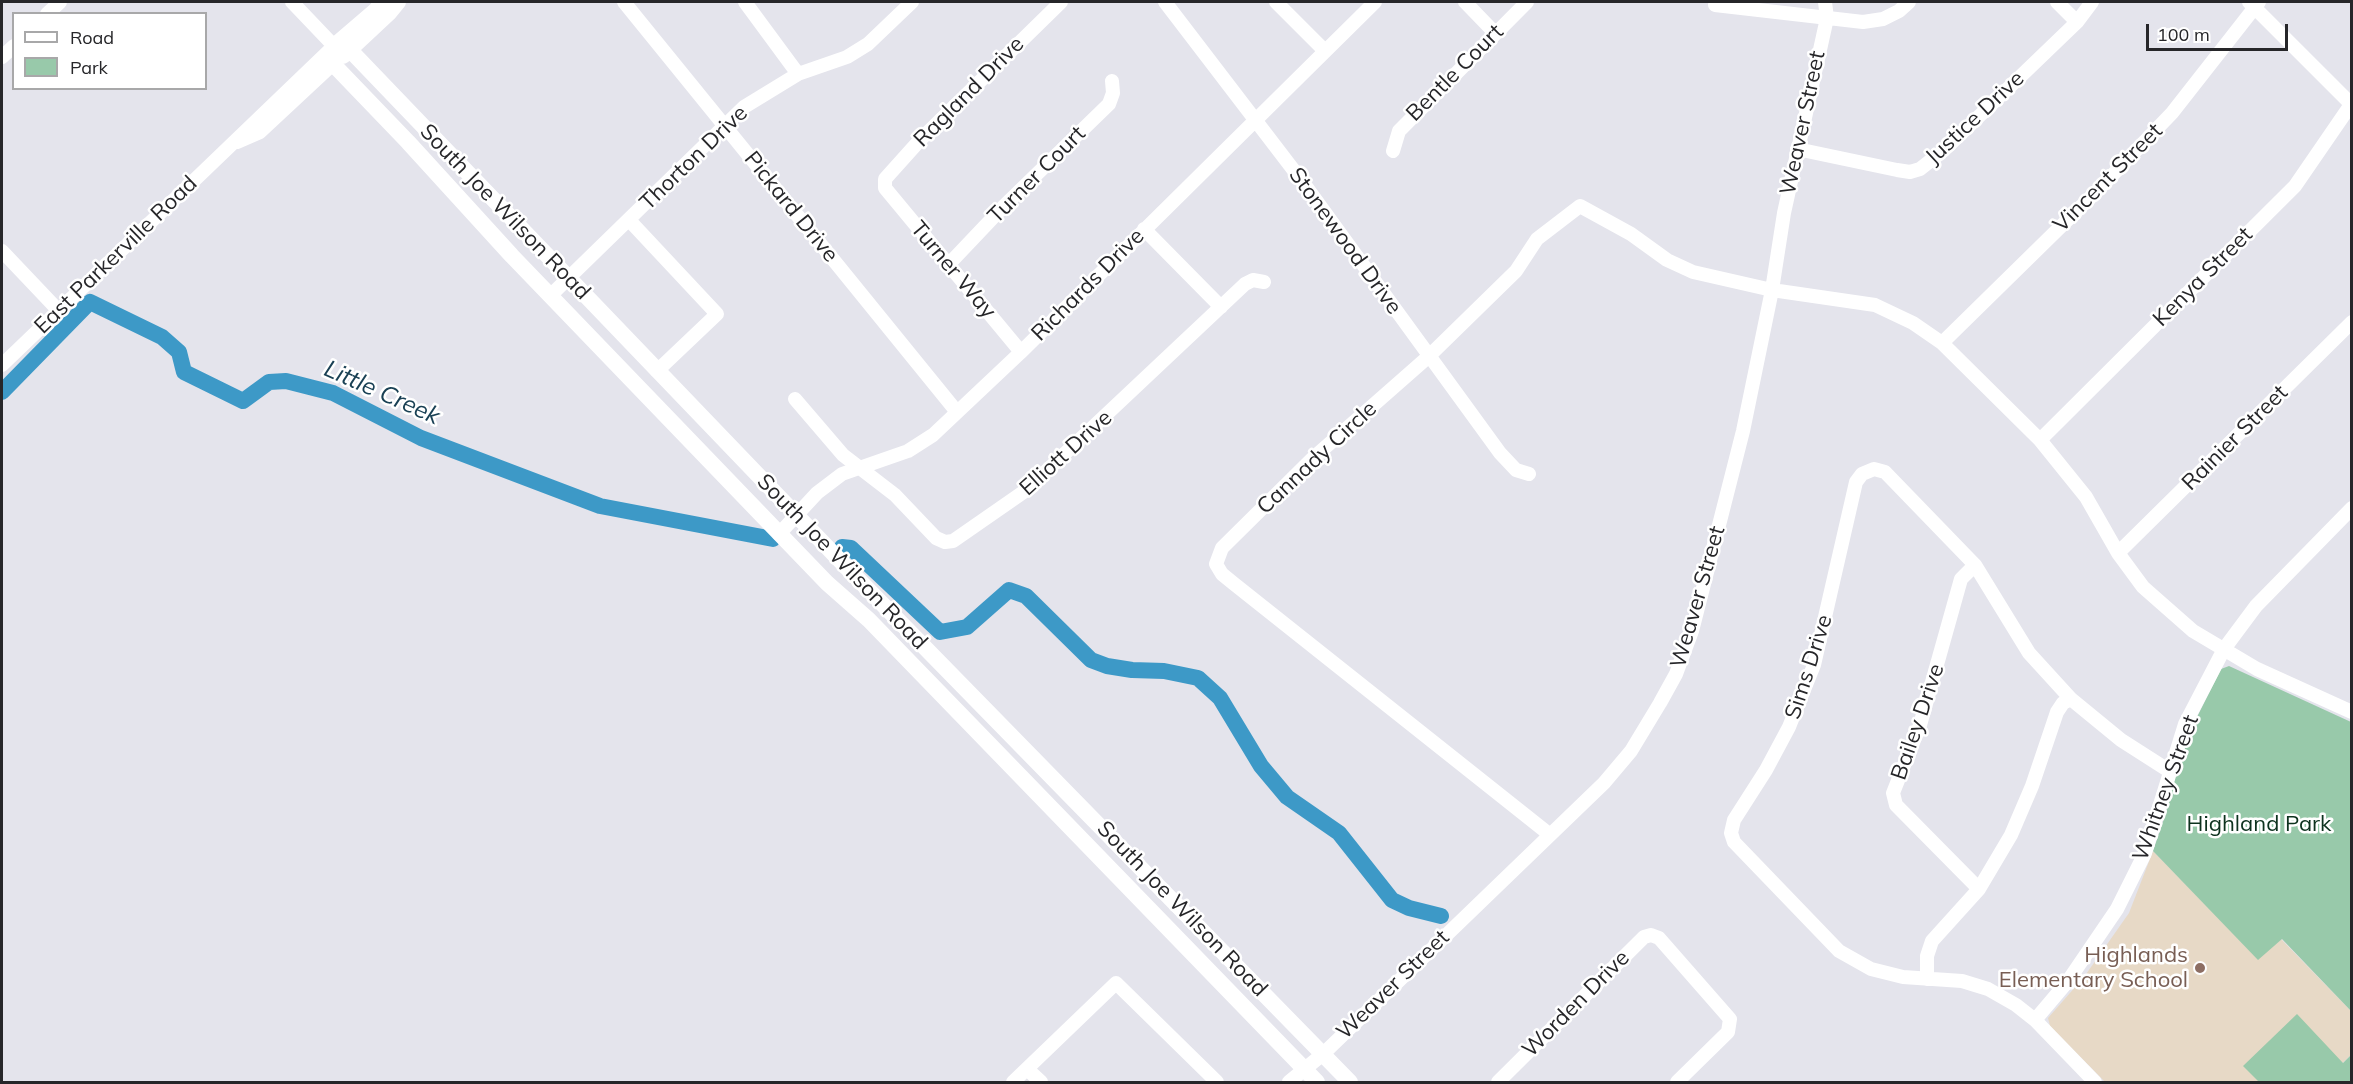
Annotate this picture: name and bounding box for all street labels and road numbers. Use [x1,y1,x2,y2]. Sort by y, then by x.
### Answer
street label: Bentle Court [1401,19,1509,127]
street label: Ragland Drive [908,31,1030,153]
street label: Weaver Street [1775,49,1831,197]
street label: Justice Drive [1920,66,2030,170]
street label: Thorton Drive [635,100,753,216]
street label: Vincent Street [2048,118,2168,238]
street label: South Joe Wilson Road [414,119,596,305]
street label: Turner Court [983,121,1091,229]
street label: Pickard Drive [738,146,844,268]
street label: Stonewood Drive [1283,163,1407,319]
street label: East Parkerville Road [29,171,203,339]
street label: Turner Way [905,216,1001,324]
street label: Kenya Street [2148,222,2258,332]
street label: Richards Drive [1026,223,1150,347]
street label: Rainier Street [2177,380,2293,496]
street label: Cannady Circle [1252,396,1382,520]
street label: Elliott Drive [1014,405,1118,501]
street label: South Joe Wilson Road [751,469,933,655]
street label: Weaver Street [1665,523,1731,671]
street label: Sims Drive [1780,612,1838,722]
street label: Bailey Drive [1886,660,1950,784]
street label: Whitney Street [2127,711,2205,865]
street label: South Joe Wilson Road [1091,816,1273,1002]
street label: Weaver Street [1331,925,1455,1045]
street label: Worden Drive [1517,945,1635,1063]

